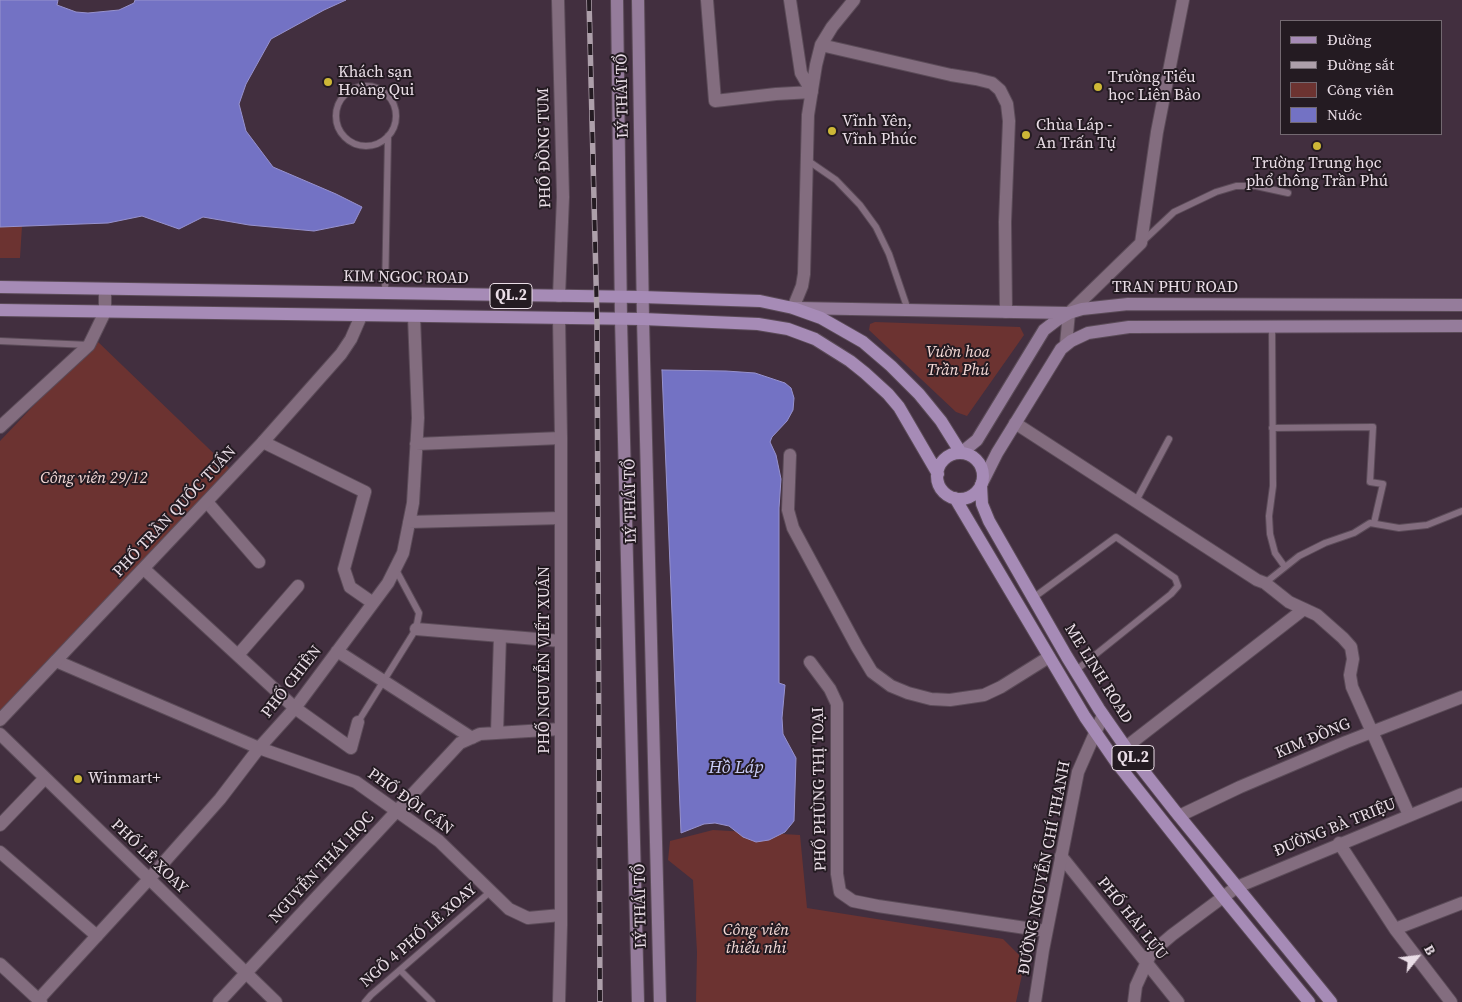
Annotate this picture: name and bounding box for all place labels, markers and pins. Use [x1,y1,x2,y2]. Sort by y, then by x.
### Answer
place label: Khách sạn Hoàng Qui [338,63,414,101]
place label: Trường Tiểu học Liên Bảo [1108,68,1201,106]
marker: Khách sạn Hoàng Qui [322,76,334,88]
marker: Trường Tiểu học Liên Bảo [1092,81,1104,93]
place label: Vĩnh Yên, Vĩnh Phúc [842,112,917,150]
place label: Chùa Láp - An Trấn Tự [1036,116,1116,154]
marker: Vĩnh Yên, Vĩnh Phúc [826,125,838,137]
marker: Chùa Láp - An Trấn Tự [1020,129,1032,141]
marker: Trường Trung học phổ thông Trần Phú [1311,140,1323,152]
place label: Trường Trung học phổ thông Trần Phú [1246,154,1388,192]
place label: Winmart+ [88,769,161,789]
marker: Winmart+ [72,773,84,785]

